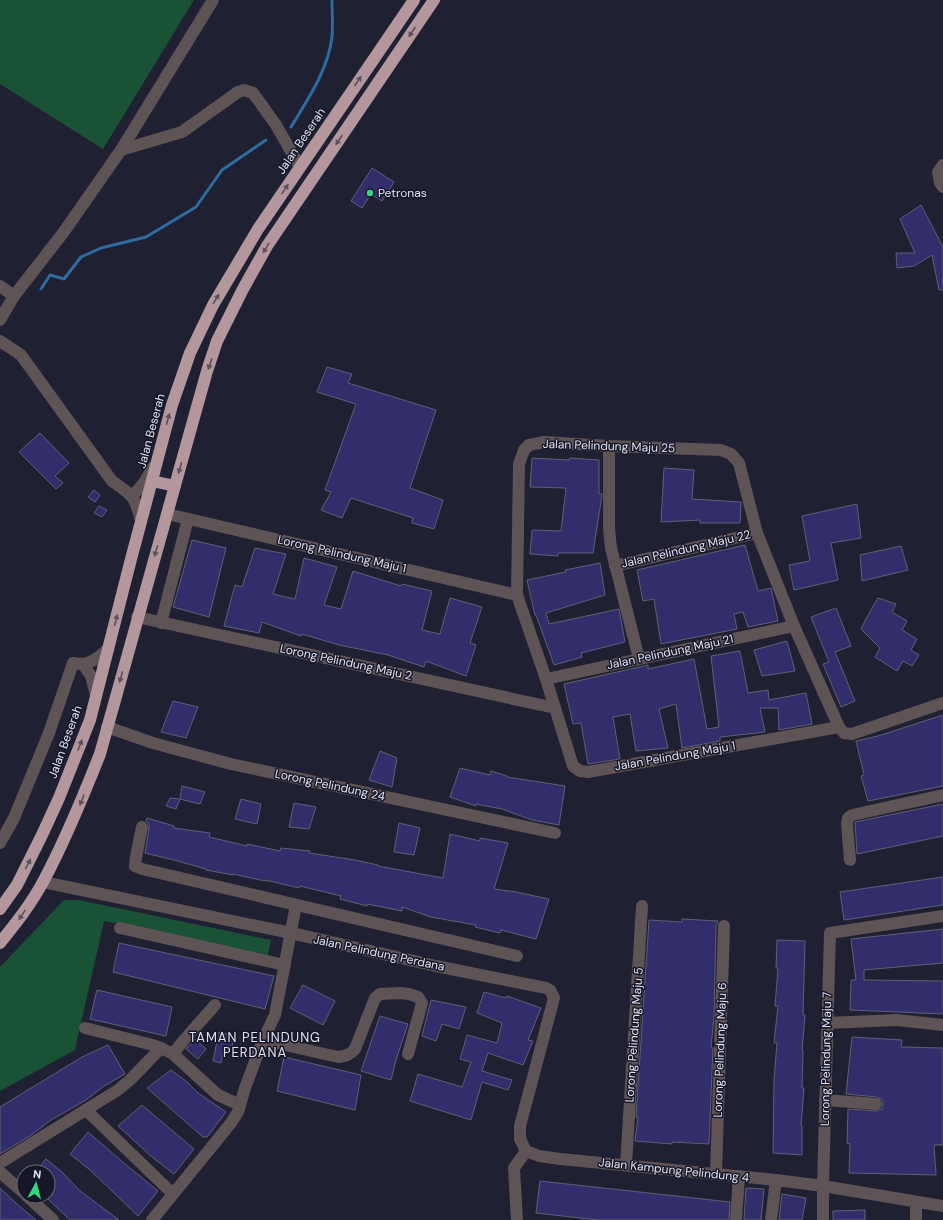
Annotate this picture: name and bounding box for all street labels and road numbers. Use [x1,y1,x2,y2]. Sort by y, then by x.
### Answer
street label: Jalan Beserah [273,105,329,177]
street label: Jalan Beserah [133,392,169,470]
street label: Jalan Pelindung Maju 25 [542,436,676,456]
street label: Jalan Pelindung Maju 22 [620,526,752,572]
street label: Lorong Pelindung Maju 1 [276,531,408,577]
street label: Jalan Pelindung Maju 21 [605,631,735,673]
street label: Lorong Pelindung Maju 2 [278,640,414,684]
street label: Jalan Beserah [44,703,86,781]
street label: Jalan Pelindung Maju 1 [613,738,737,774]
street label: Lorong Pelindung 24 [273,765,387,805]
street label: Jalan Pelindung Perdana [312,931,446,975]
street label: Lorong Pelindung Maju 5 [621,967,647,1103]
street label: Lorong Pelindung Maju 6 [710,982,730,1118]
street label: Lorong Pelindung Maju 7 [817,992,835,1126]
street label: Jalan Kampung Pelindung 4 [598,1154,750,1186]

